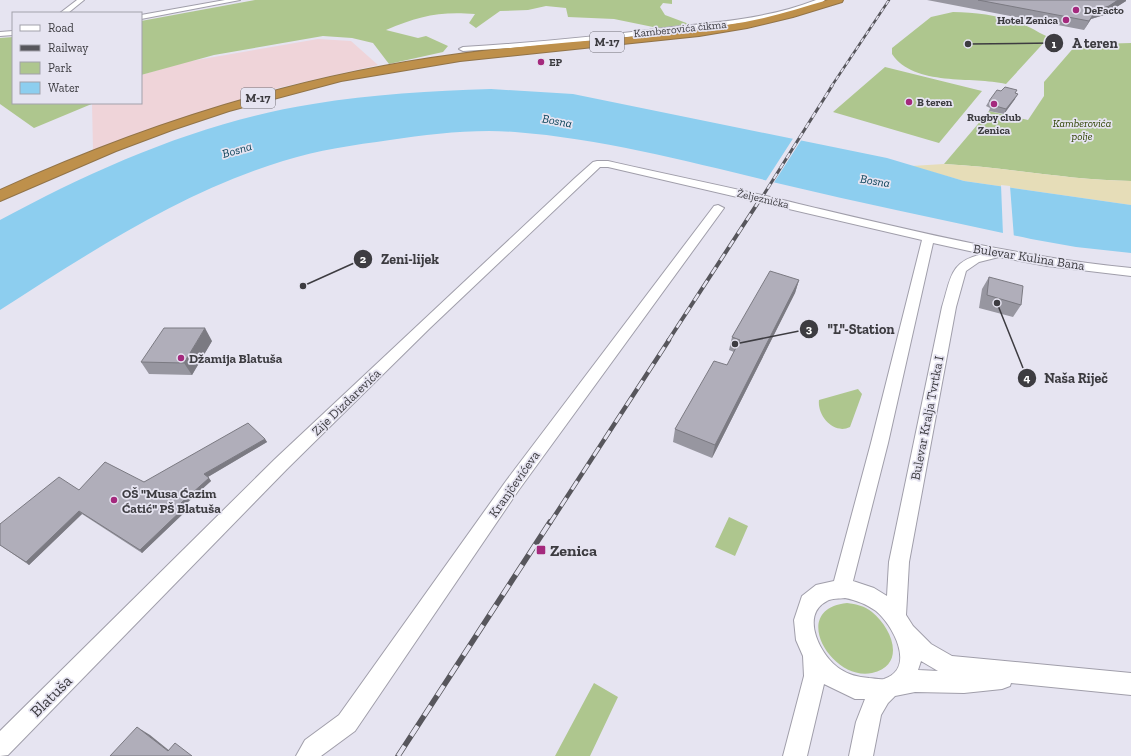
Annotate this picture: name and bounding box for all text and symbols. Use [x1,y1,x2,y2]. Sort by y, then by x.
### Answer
place label: DeFacto [1084,4,1124,17]
marker: DeFacto [1071,5,1081,15]
legend [12,12,142,104]
place label: Hotel Zenica [997,14,1058,27]
marker: Hotel Zenica [1061,15,1071,25]
street label: Kamberovića čikma [633,18,728,40]
text: Road [48,21,74,35]
callout: A teren [1044,30,1126,56]
road number: M-17 [590,32,624,52]
text: A teren [1072,35,1118,52]
text: 1 [1052,37,1057,51]
text: Railway [48,41,89,55]
place label: EP [549,56,563,69]
marker: EP [536,57,546,67]
text: Park [48,61,73,75]
text: Water [48,81,80,95]
road number: M-17 [241,88,275,108]
place label: B teren [917,96,953,109]
marker: B teren [904,97,914,107]
marker: Rugby club Zenica [989,99,999,109]
water label: Bosna [541,111,573,131]
place label: Rugby club Zenica [967,111,1021,137]
park label: Kamberovića polje [1053,117,1112,143]
water label: Bosna [221,139,253,161]
water label: Bosna [859,172,891,190]
street label: Željeznička [736,187,791,211]
street label: Bulevar Kulina Bana [972,241,1087,273]
callout: Zeni-lijek [353,246,447,272]
text: Zeni-lijek [381,251,439,268]
text: 2 [360,252,367,266]
callout: "L"-Station [799,316,902,342]
text: "L"-Station [827,321,895,338]
text: 3 [806,322,813,336]
place label: Džamija Blatuša [189,351,283,367]
marker: Džamija Blatuša [176,353,186,363]
street label: Bulevar Kralja Tvrtka I [908,355,947,482]
street label: Zije Dizdarevića [309,365,385,439]
callout: Naša Riječ [1017,365,1116,391]
text: Naša Riječ [1044,370,1108,387]
text: 4 [1024,371,1031,385]
street label: Kranjčevićeva [486,447,544,521]
place label: OŠ "Musa Ćazim Ćatić" PŠ Blatuša [122,486,221,516]
marker: OŠ "Musa Ćazim Ćatić" PŠ Blatuša [109,495,119,505]
place label: Zenica [550,541,597,560]
marker: Zenica [535,544,547,556]
street label: Blatuša [26,671,76,721]

